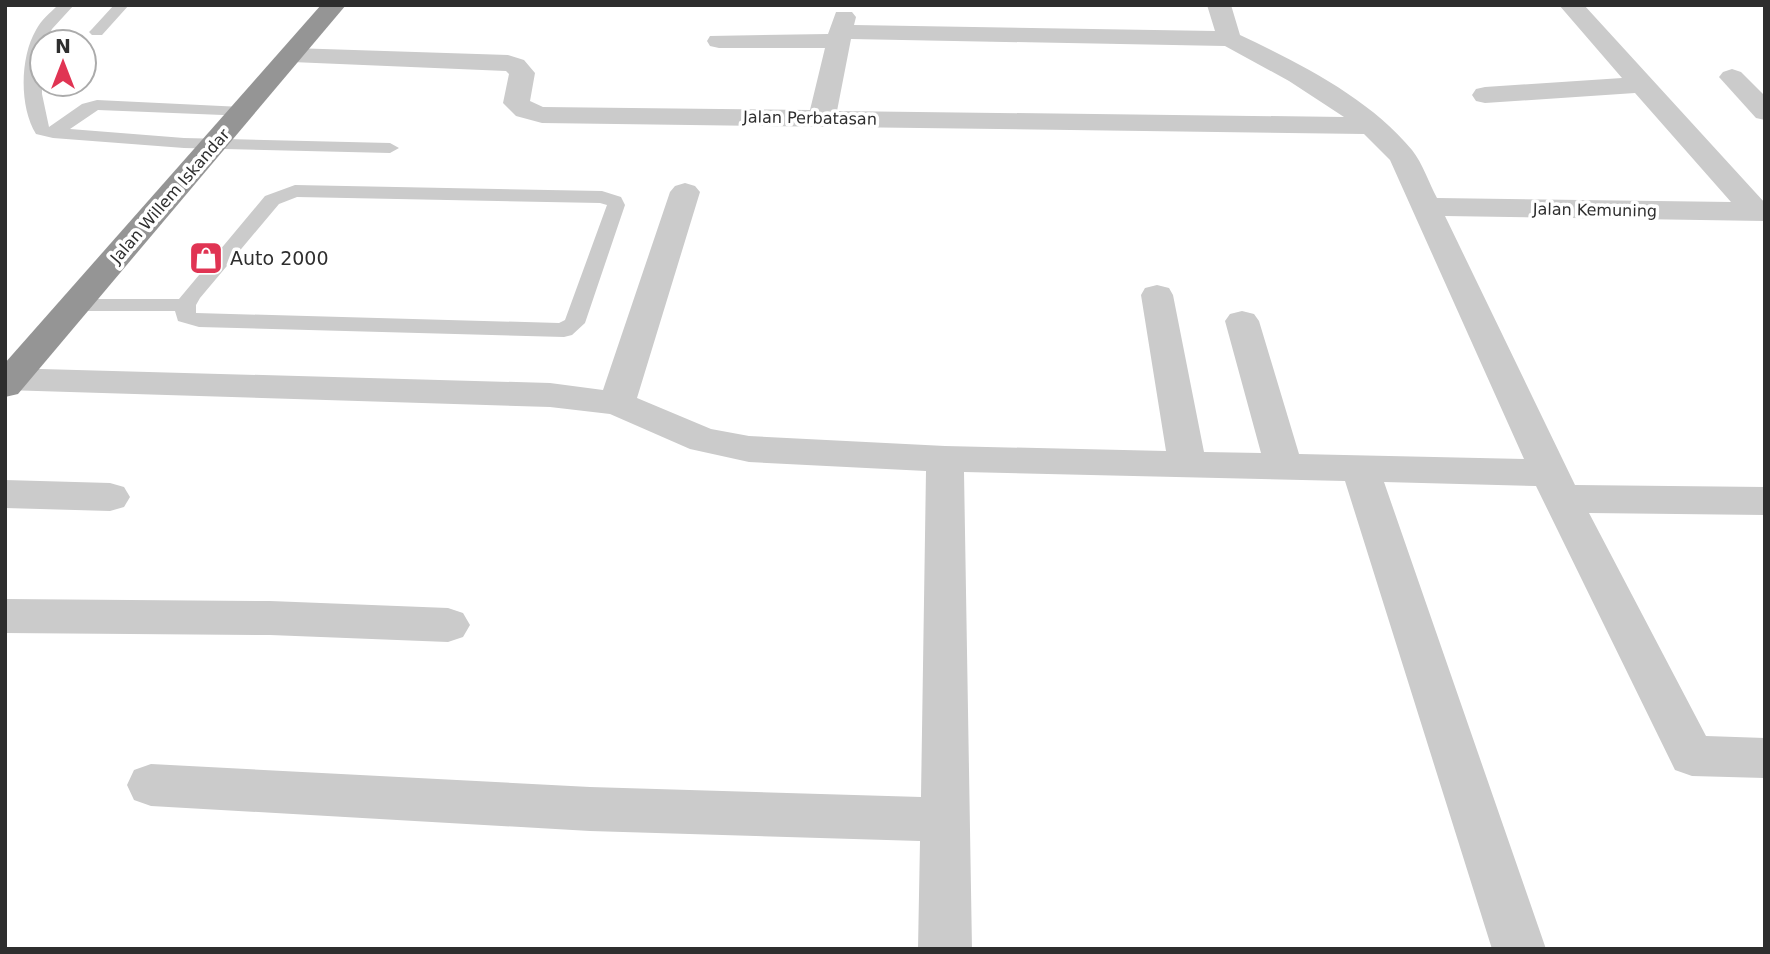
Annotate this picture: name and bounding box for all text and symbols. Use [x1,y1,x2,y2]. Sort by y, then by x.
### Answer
north arrow [28,28,98,98]
text: N [55,35,71,57]
street label: Jalan Perbatasan [742,107,877,129]
street label: Jalan Willem Iskandar [106,125,234,268]
street label: Jalan Kemuning [1532,199,1657,221]
shop icon: Auto 2000 [187,239,225,277]
place label: Auto 2000 [230,247,329,269]

